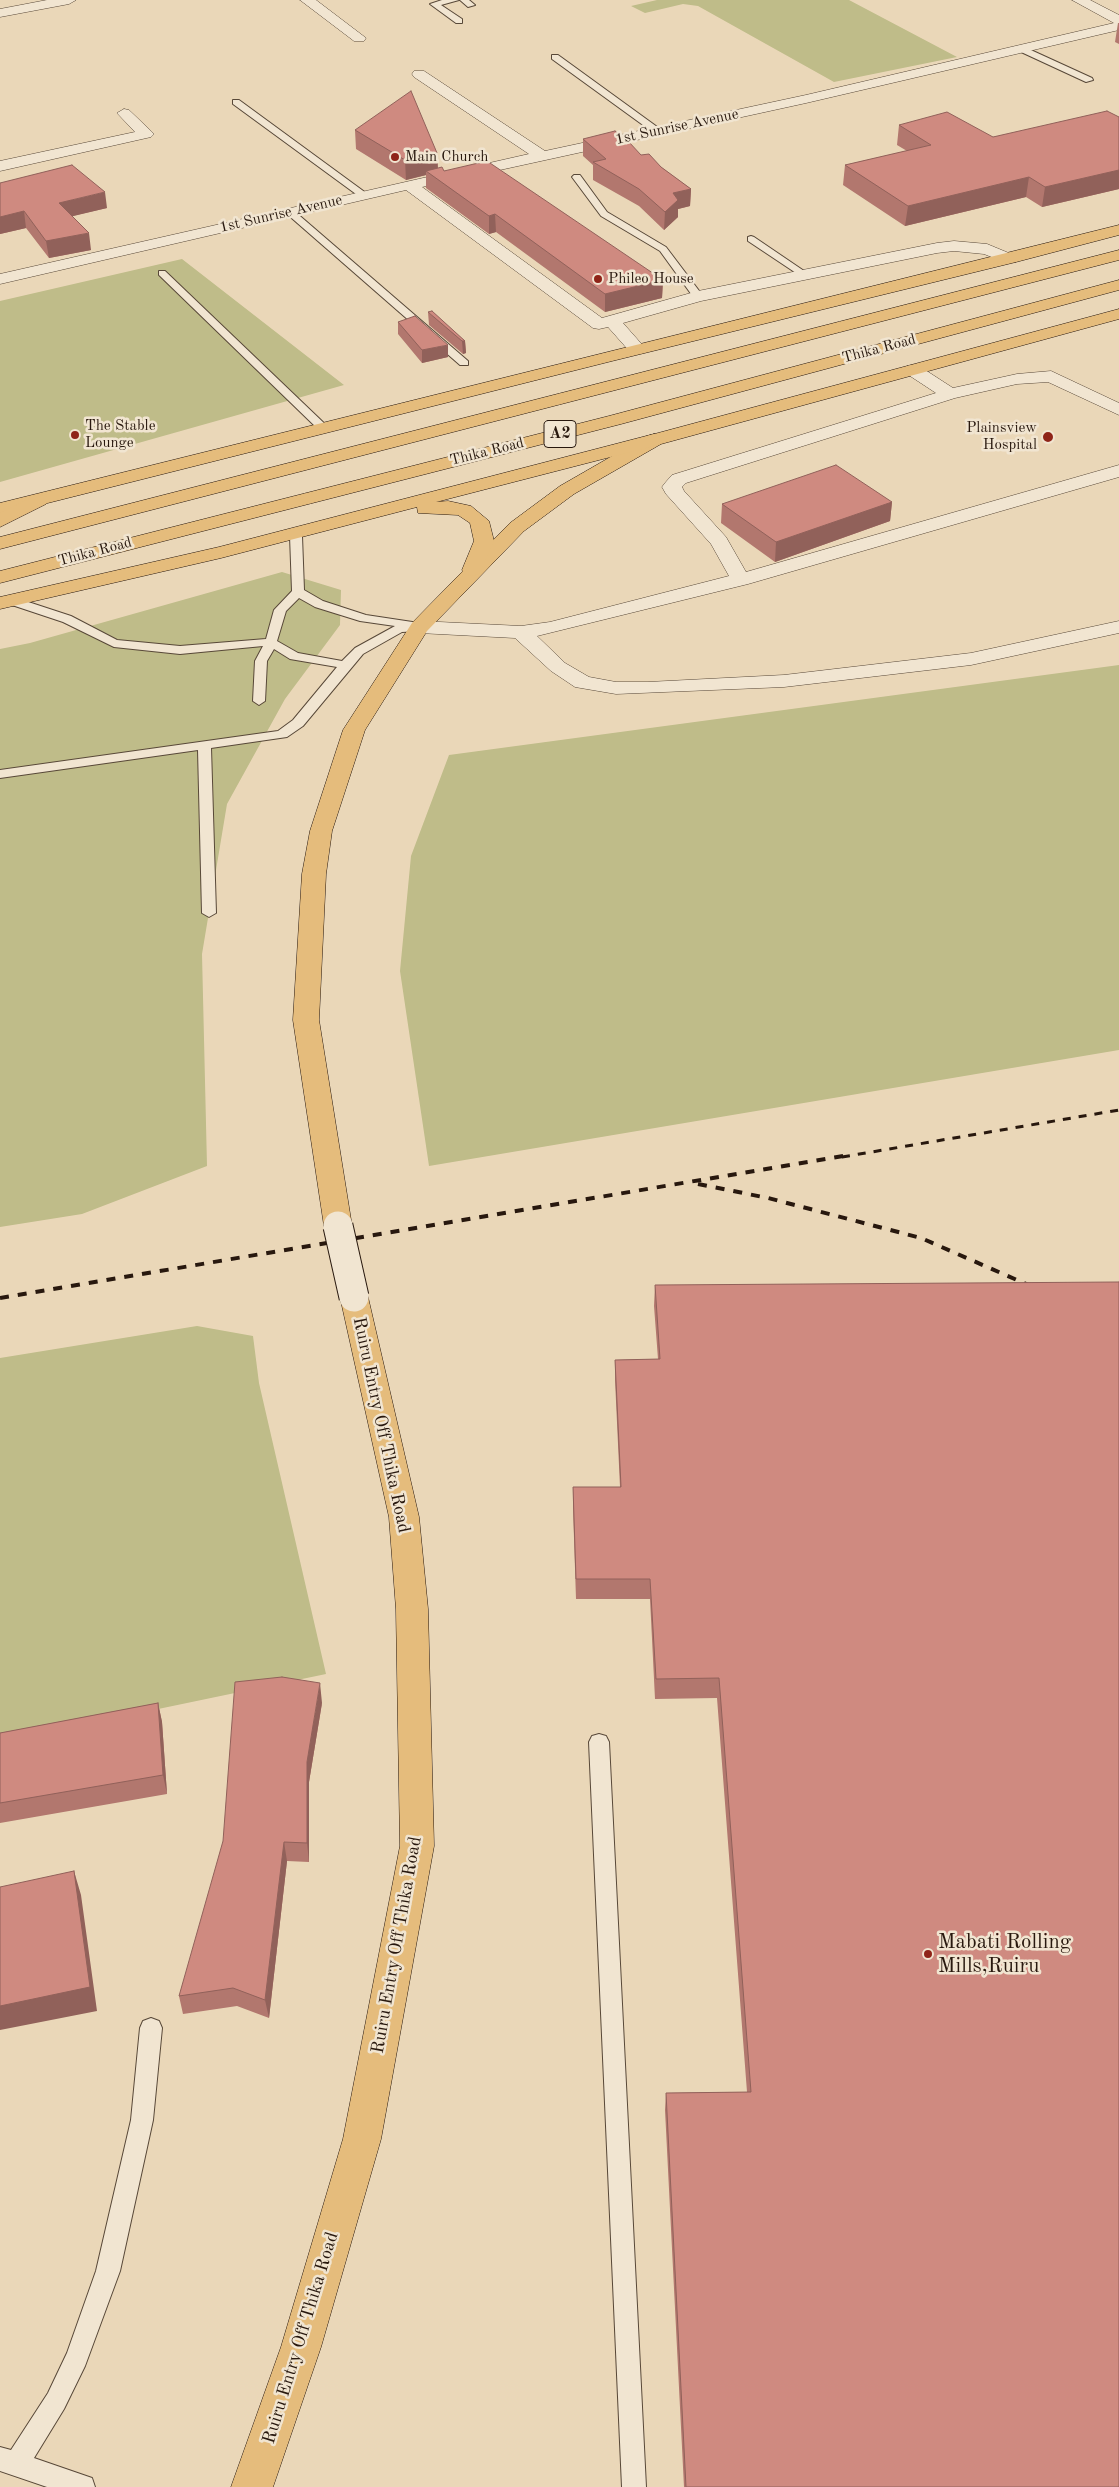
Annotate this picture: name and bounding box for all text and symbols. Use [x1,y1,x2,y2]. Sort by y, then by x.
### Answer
street label: 1st Sunrise Avenue [614,105,740,149]
place label: Main Church [405,148,488,166]
marker: Main Church [389,151,401,163]
street label: 1st Sunrise Avenue [218,191,344,237]
place label: Phileo House [608,270,694,288]
marker: Phileo House [592,273,604,285]
street label: Thika Road [840,331,918,367]
place label: The Stable Lounge [85,417,156,452]
place label: Plainsview Hospital [966,419,1037,454]
road number: A2 [544,420,576,448]
marker: The Stable Lounge [69,429,81,441]
marker: Plainsview Hospital [1041,430,1055,444]
street label: Thika Road [448,434,526,470]
street label: Thika Road [56,534,134,570]
street label: Ruiru Entry Off Thika Road [348,1315,414,1535]
street label: Ruiru Entry Off Thika Road [367,1835,427,2055]
place label: Mabati Rolling Mills,Ruiru [938,1929,1071,1979]
marker: Mabati Rolling Mills,Ruiru [922,1948,934,1960]
street label: Ruiru Entry Off Thika Road [258,2230,344,2446]

